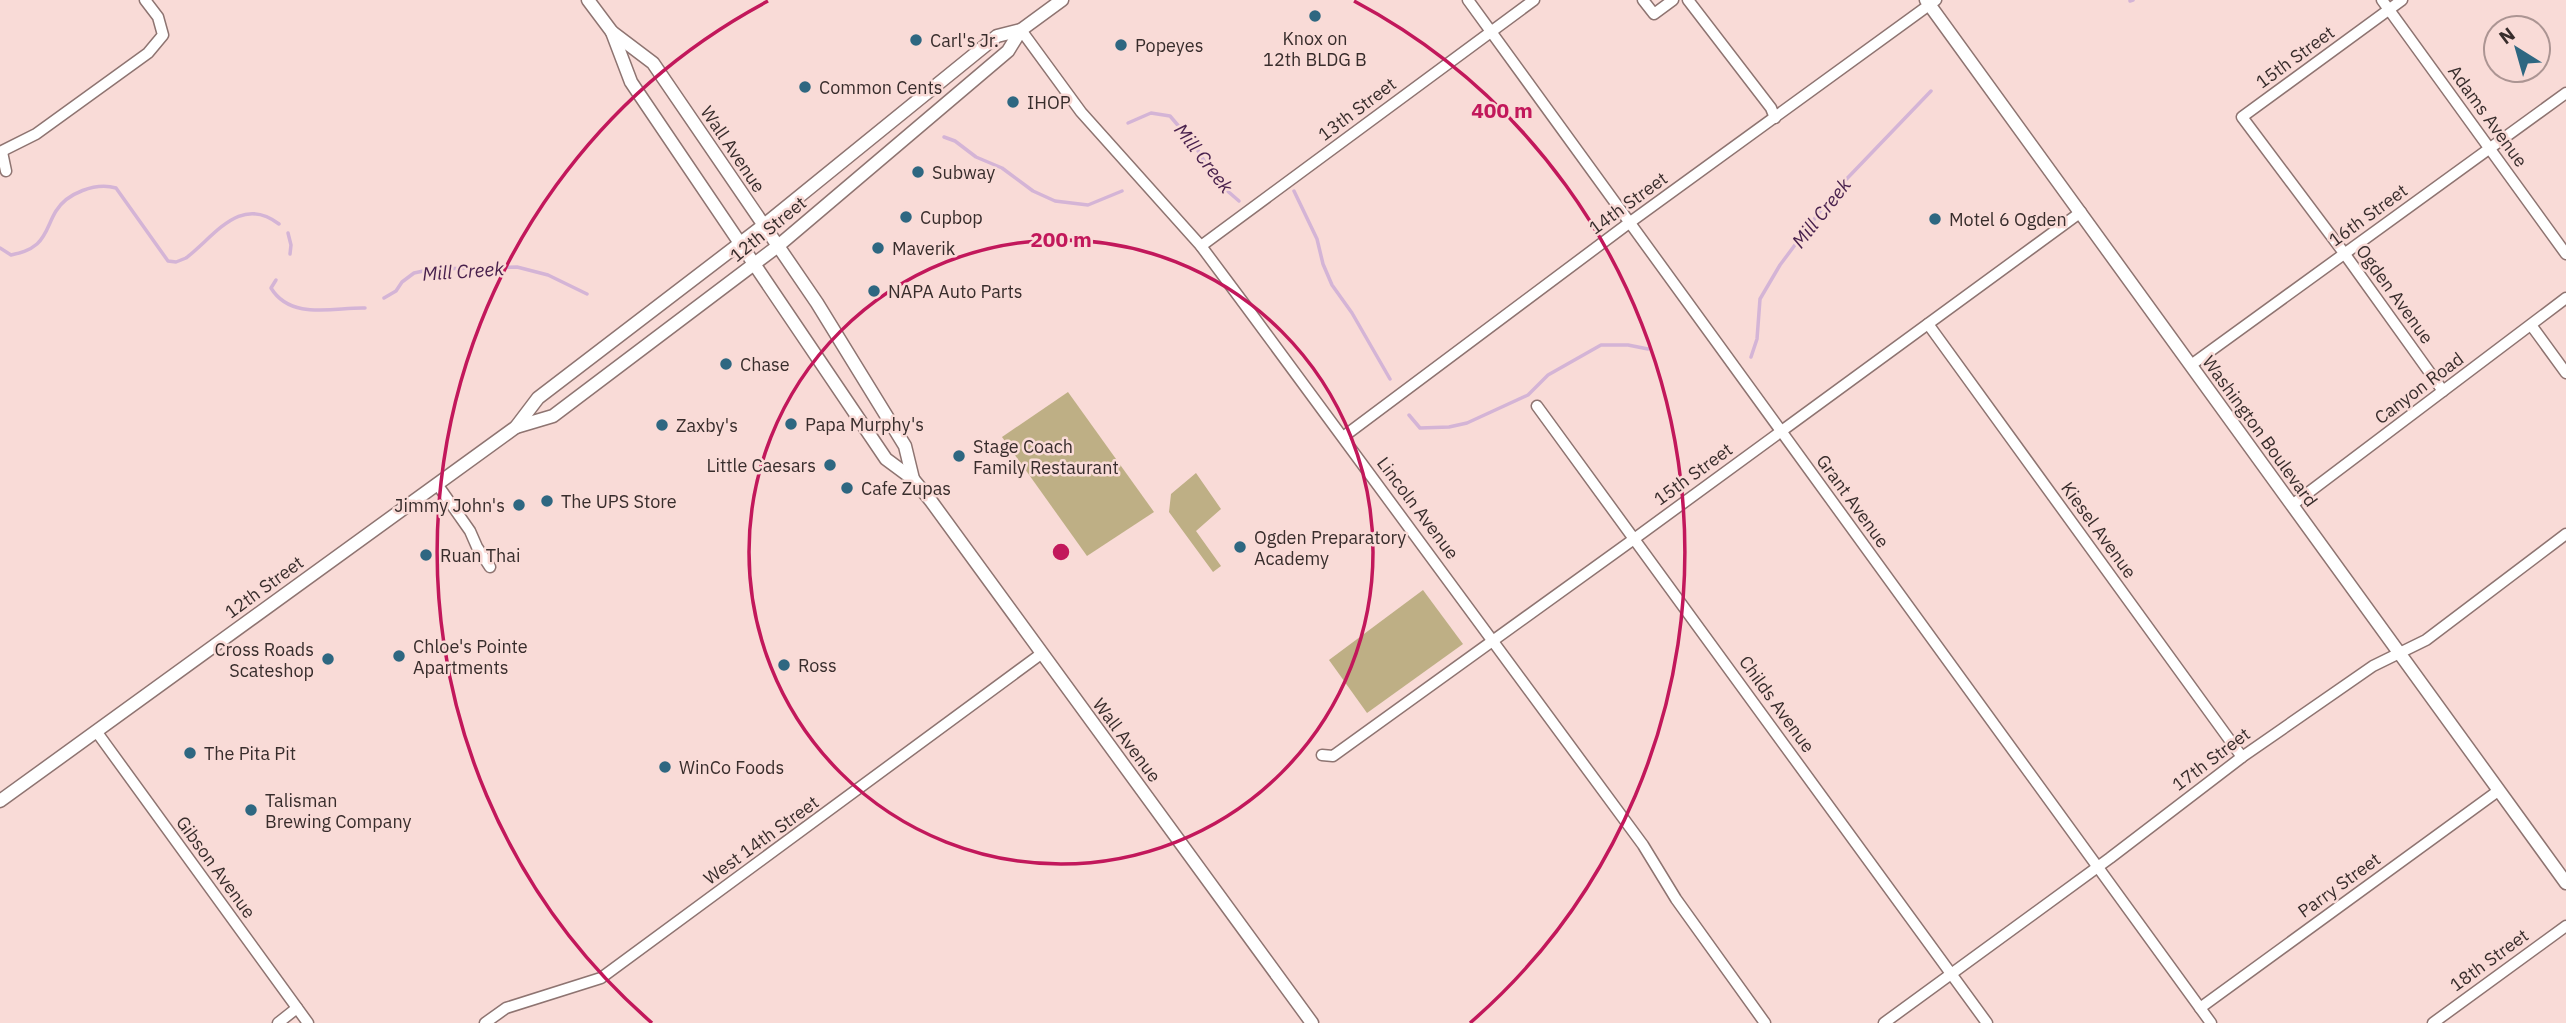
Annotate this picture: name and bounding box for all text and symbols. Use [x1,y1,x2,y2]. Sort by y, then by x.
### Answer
marker: Knox on 12th BLDG B [1307,8,1323,24]
north arrow [2482,14,2552,84]
street label: 15th Street [2251,21,2339,93]
text: N [2494,22,2519,49]
place label: Knox on 12th BLDG B [1263,27,1367,71]
place label: Carl's Jr. [930,29,999,52]
marker: Carl's Jr. [908,32,924,48]
place label: Popeyes [1135,34,1203,57]
marker: Popeyes [1113,37,1129,53]
street label: Adams Avenue [2443,61,2533,172]
street label: 13th Street [1313,72,1401,146]
place label: Common Cents [819,76,943,99]
marker: Common Cents [797,79,813,95]
place label: IHOP [1027,91,1071,114]
marker: IHOP [1005,94,1021,110]
text: 400 m [1471,96,1533,124]
street label: Wall Avenue [696,101,770,197]
water label: Mill Creek [1169,118,1239,199]
place label: Subway [932,161,995,184]
marker: Subway [910,164,926,180]
street label: 14th Street [1584,167,1672,239]
water label: Mill Creek [1786,172,1856,253]
street label: 16th Street [2324,179,2412,251]
street label: 12th Street [725,191,811,267]
place label: Cupbop [920,206,983,229]
place label: Motel 6 Ogden [1949,208,2067,231]
marker: Cupbop [898,209,914,225]
marker: Motel 6 Ogden [1927,211,1943,227]
text: 200 m [1030,225,1092,253]
place label: Maverik [892,237,956,260]
marker: Maverik [870,240,886,256]
street label: Ogden Avenue [2351,240,2439,348]
water label: Mill Creek [421,256,506,286]
place label: NAPA Auto Parts [888,280,1023,303]
marker: NAPA Auto Parts [866,283,882,299]
street label: Canyon Road [2370,347,2468,429]
street label: Washington Boulevard [2197,351,2323,511]
place label: Chase [740,353,790,376]
marker: Chase [718,356,734,372]
place label: Papa Murphy's [805,413,924,436]
place label: Zaxby's [676,414,738,437]
marker: Papa Murphy's [783,416,799,432]
marker: Zaxby's [654,417,670,433]
place label: Stage Coach Family Restaurant [973,435,1119,479]
street label: 15th Street [1649,438,1737,510]
marker: Stage Coach Family Restaurant [951,448,967,464]
street label: Grant Avenue [1811,450,1895,552]
street label: Lincoln Avenue [1372,452,1464,564]
place label: Little Caesars [707,454,816,477]
marker: Little Caesars [822,457,838,473]
place label: Cafe Zupas [861,477,951,500]
street label: Kiesel Avenue [2056,477,2142,583]
marker: Cafe Zupas [839,480,855,496]
place label: The UPS Store [561,490,677,513]
marker: The UPS Store [539,493,555,509]
place label: Jimmy John's [394,494,505,517]
marker: Jimmy John's [511,497,527,513]
place label: Ogden Preparatory Academy [1254,526,1406,570]
marker: Ogden Preparatory Academy [1232,539,1248,555]
centre of rings [1049,540,1073,564]
place label: Ruan Thai [440,544,520,567]
marker: Ruan Thai [418,547,434,563]
street label: 12th Street [220,551,308,623]
place label: Chloe's Pointe Apartments [413,635,528,679]
place label: Cross Roads Scateshop [214,638,314,682]
marker: Chloe's Pointe Apartments [391,648,407,664]
marker: Cross Roads Scateshop [320,651,336,667]
street label: Childs Avenue [1734,651,1820,757]
place label: Ross [798,654,837,677]
marker: Ross [776,657,792,673]
street label: Wall Avenue [1088,693,1166,787]
street label: 17th Street [2167,722,2255,796]
place label: The Pita Pit [204,742,296,765]
marker: The Pita Pit [182,745,198,761]
place label: WinCo Foods [679,756,784,779]
marker: WinCo Foods [657,759,673,775]
place label: Talisman Brewing Company [265,789,411,833]
street label: West 14th Street [699,791,823,889]
marker: Talisman Brewing Company [243,802,259,818]
street label: Gibson Avenue [171,811,261,923]
street label: Parry Street [2293,847,2385,923]
street label: 18th Street [2445,924,2533,996]

